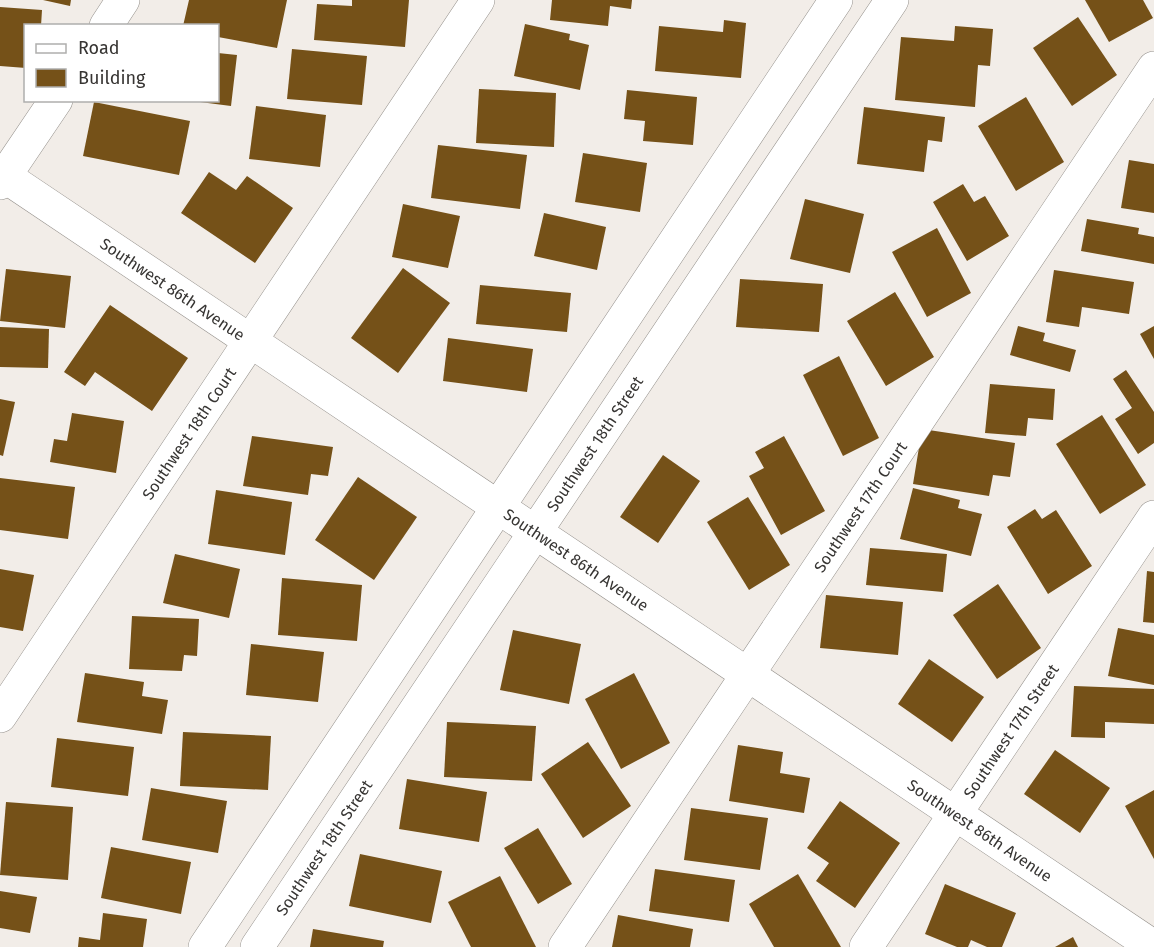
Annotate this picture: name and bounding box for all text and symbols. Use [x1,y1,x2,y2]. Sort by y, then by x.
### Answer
legend [24,24,219,102]
text: Road [78,37,120,59]
text: Building [78,67,146,89]
street label: Southwest 86th Avenue [96,234,248,345]
street label: Southwest 18th Court [138,364,240,503]
street label: Southwest 18th Street [543,372,647,515]
street label: Southwest 17th Court [810,438,911,576]
street label: Southwest 86th Avenue [500,505,652,615]
street label: Southwest 17th Street [959,660,1063,802]
street label: Southwest 86th Avenue [904,775,1056,886]
street label: Southwest 18th Street [272,776,377,919]

